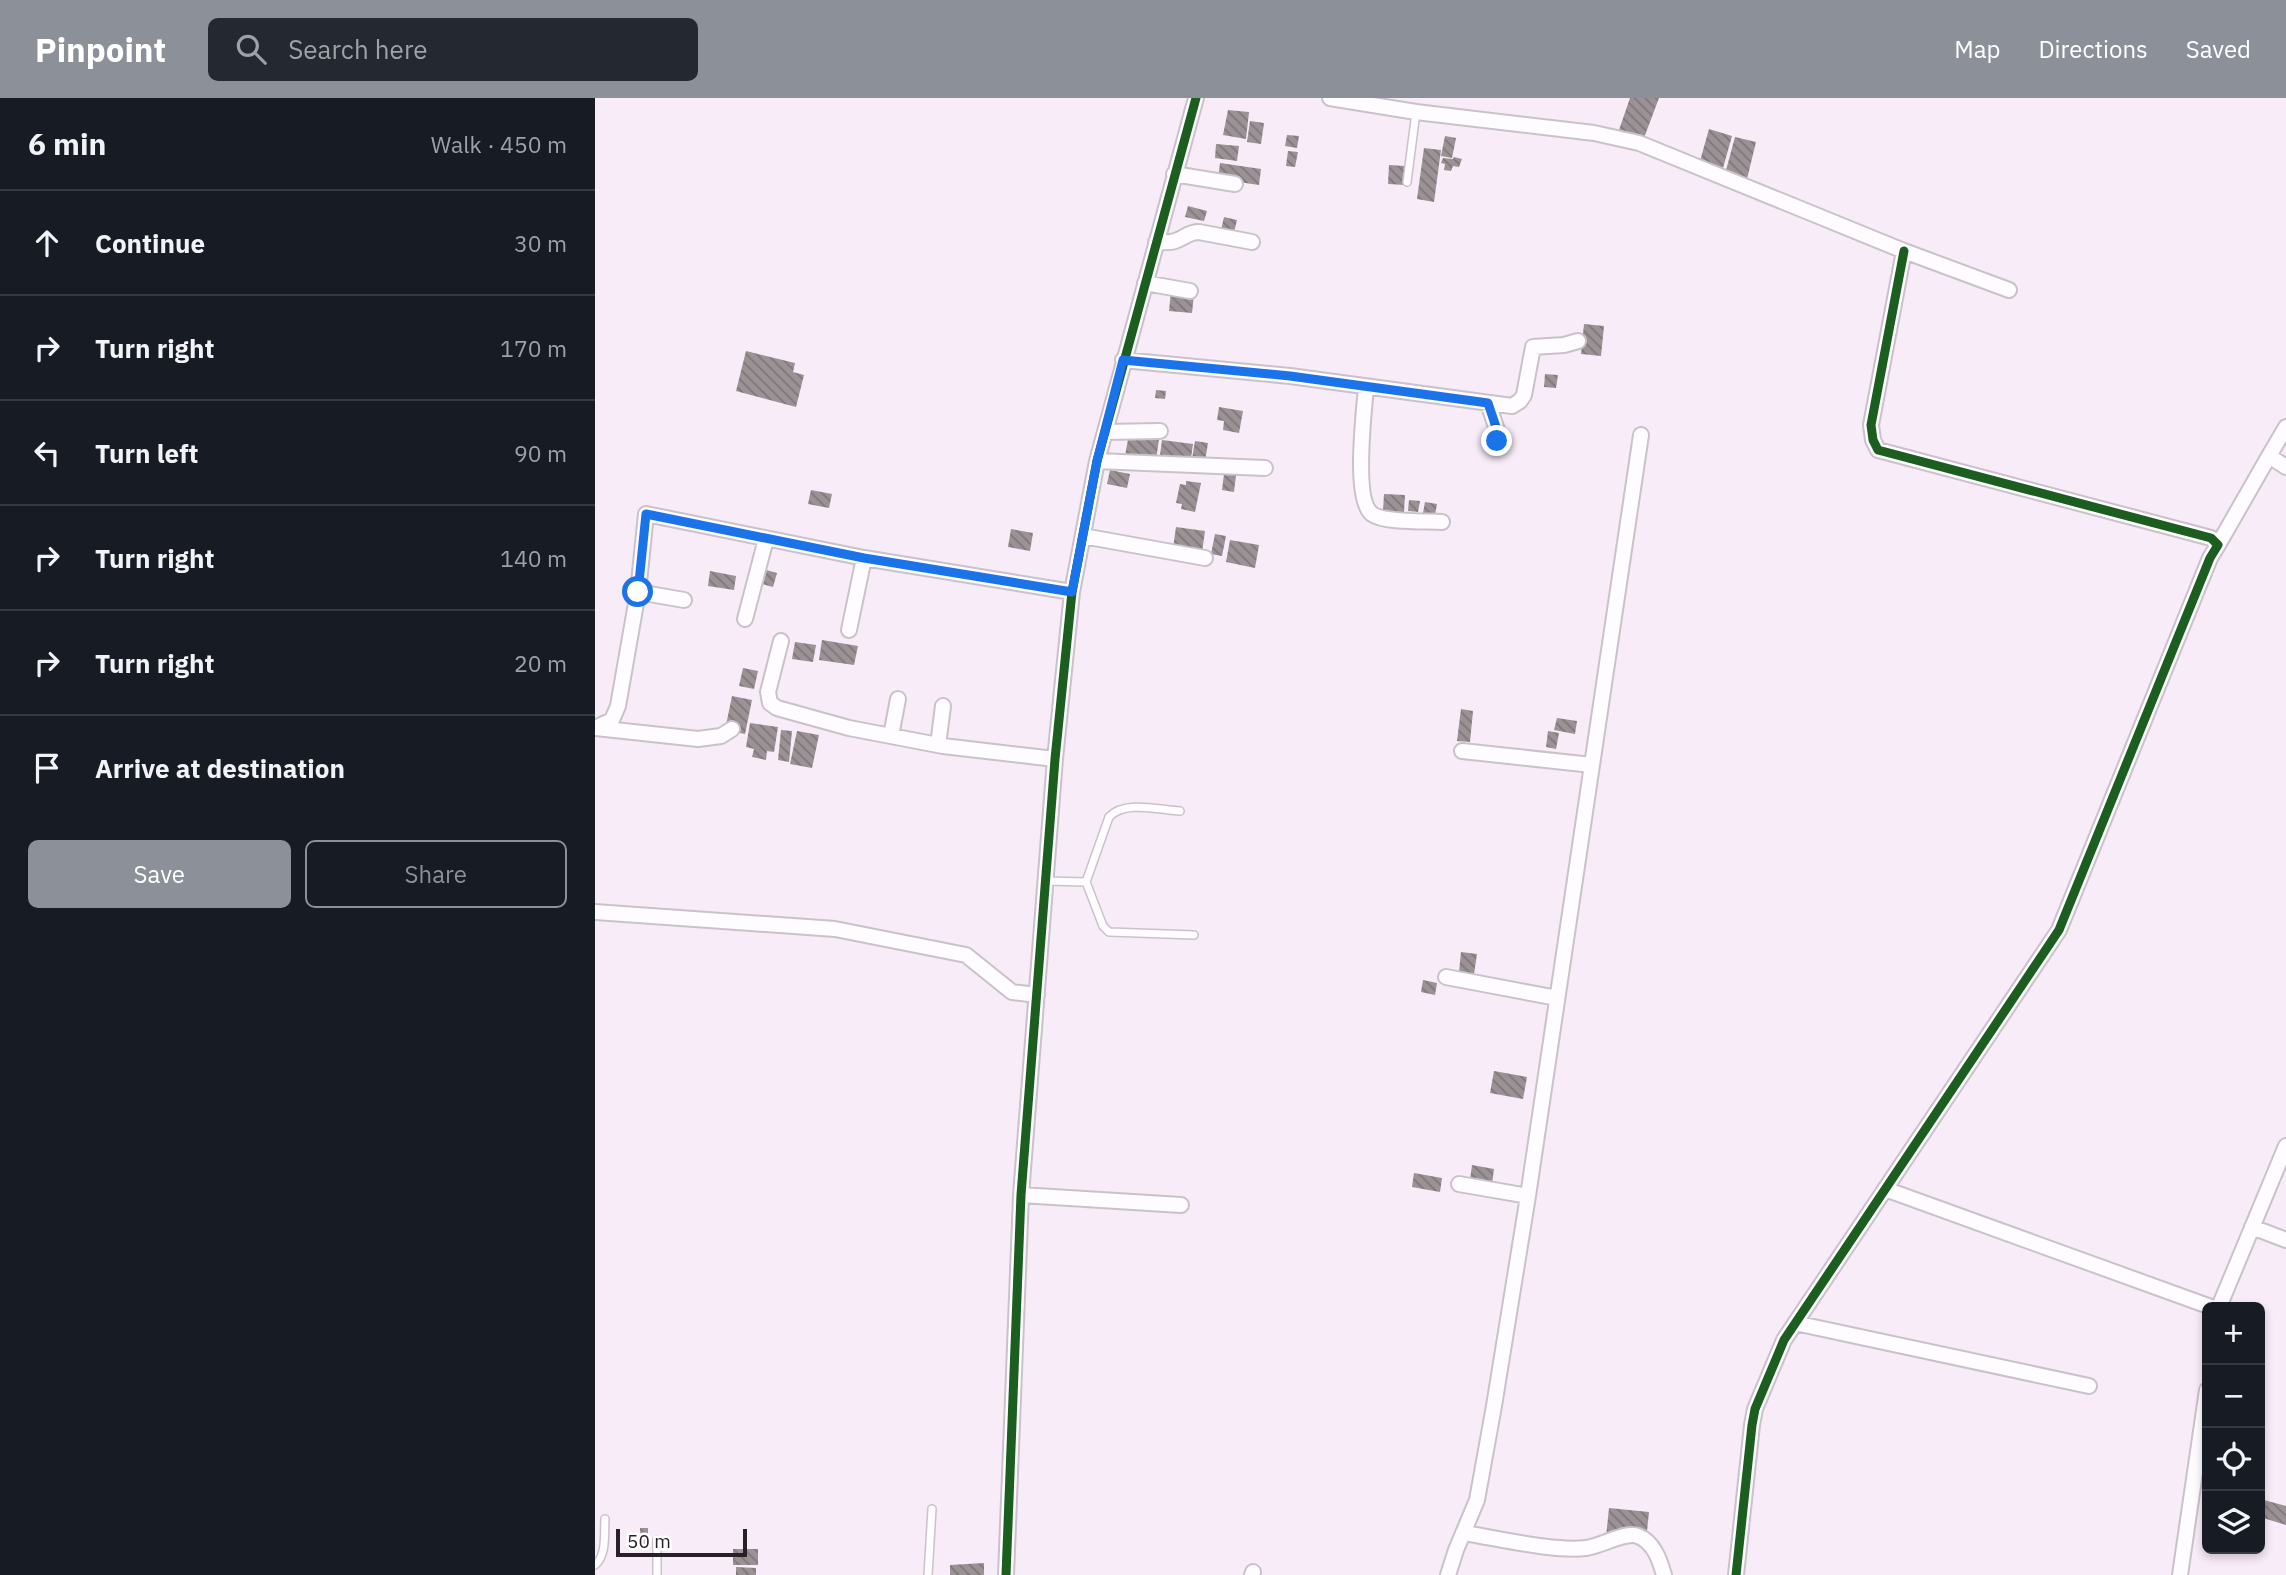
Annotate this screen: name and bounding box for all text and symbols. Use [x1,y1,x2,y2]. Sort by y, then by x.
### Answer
search box [208,18,698,81]
text: Pinpoint [35,28,166,71]
icon: search [232,30,270,68]
text: Search here [288,32,428,66]
text: Map [1954,33,2000,65]
text: Directions [2038,33,2148,65]
text: Saved [2186,33,2251,65]
text: 6 min [28,124,106,163]
text: Walk · 450 m [431,129,567,159]
icon: ahead [28,224,66,262]
text: Continue [95,226,205,260]
text: 30 m [514,228,567,258]
icon: right [28,329,66,367]
text: Turn right [95,331,214,365]
text: 170 m [500,333,567,363]
route end [1481,425,1512,456]
icon: left [28,434,66,472]
text: Turn left [95,436,198,470]
text: 90 m [514,438,567,468]
icon: right [28,539,66,577]
text: Turn right [95,541,214,575]
text: 140 m [500,543,567,573]
route start [622,576,653,607]
icon: right [28,644,66,682]
text: Turn right [95,646,214,680]
text: 20 m [514,648,567,678]
icon: arrive [28,749,66,787]
text: Arrive at destination [95,751,345,785]
button: Save [28,840,291,908]
button: Share [305,840,567,908]
map controls [2202,1302,2265,1554]
button: + [2202,1302,2265,1365]
button: − [2202,1365,2265,1428]
button: locate [2202,1428,2265,1491]
button: layers [2202,1491,2265,1554]
scale bar [616,1526,747,1558]
text: 50 m [627,1529,671,1553]

